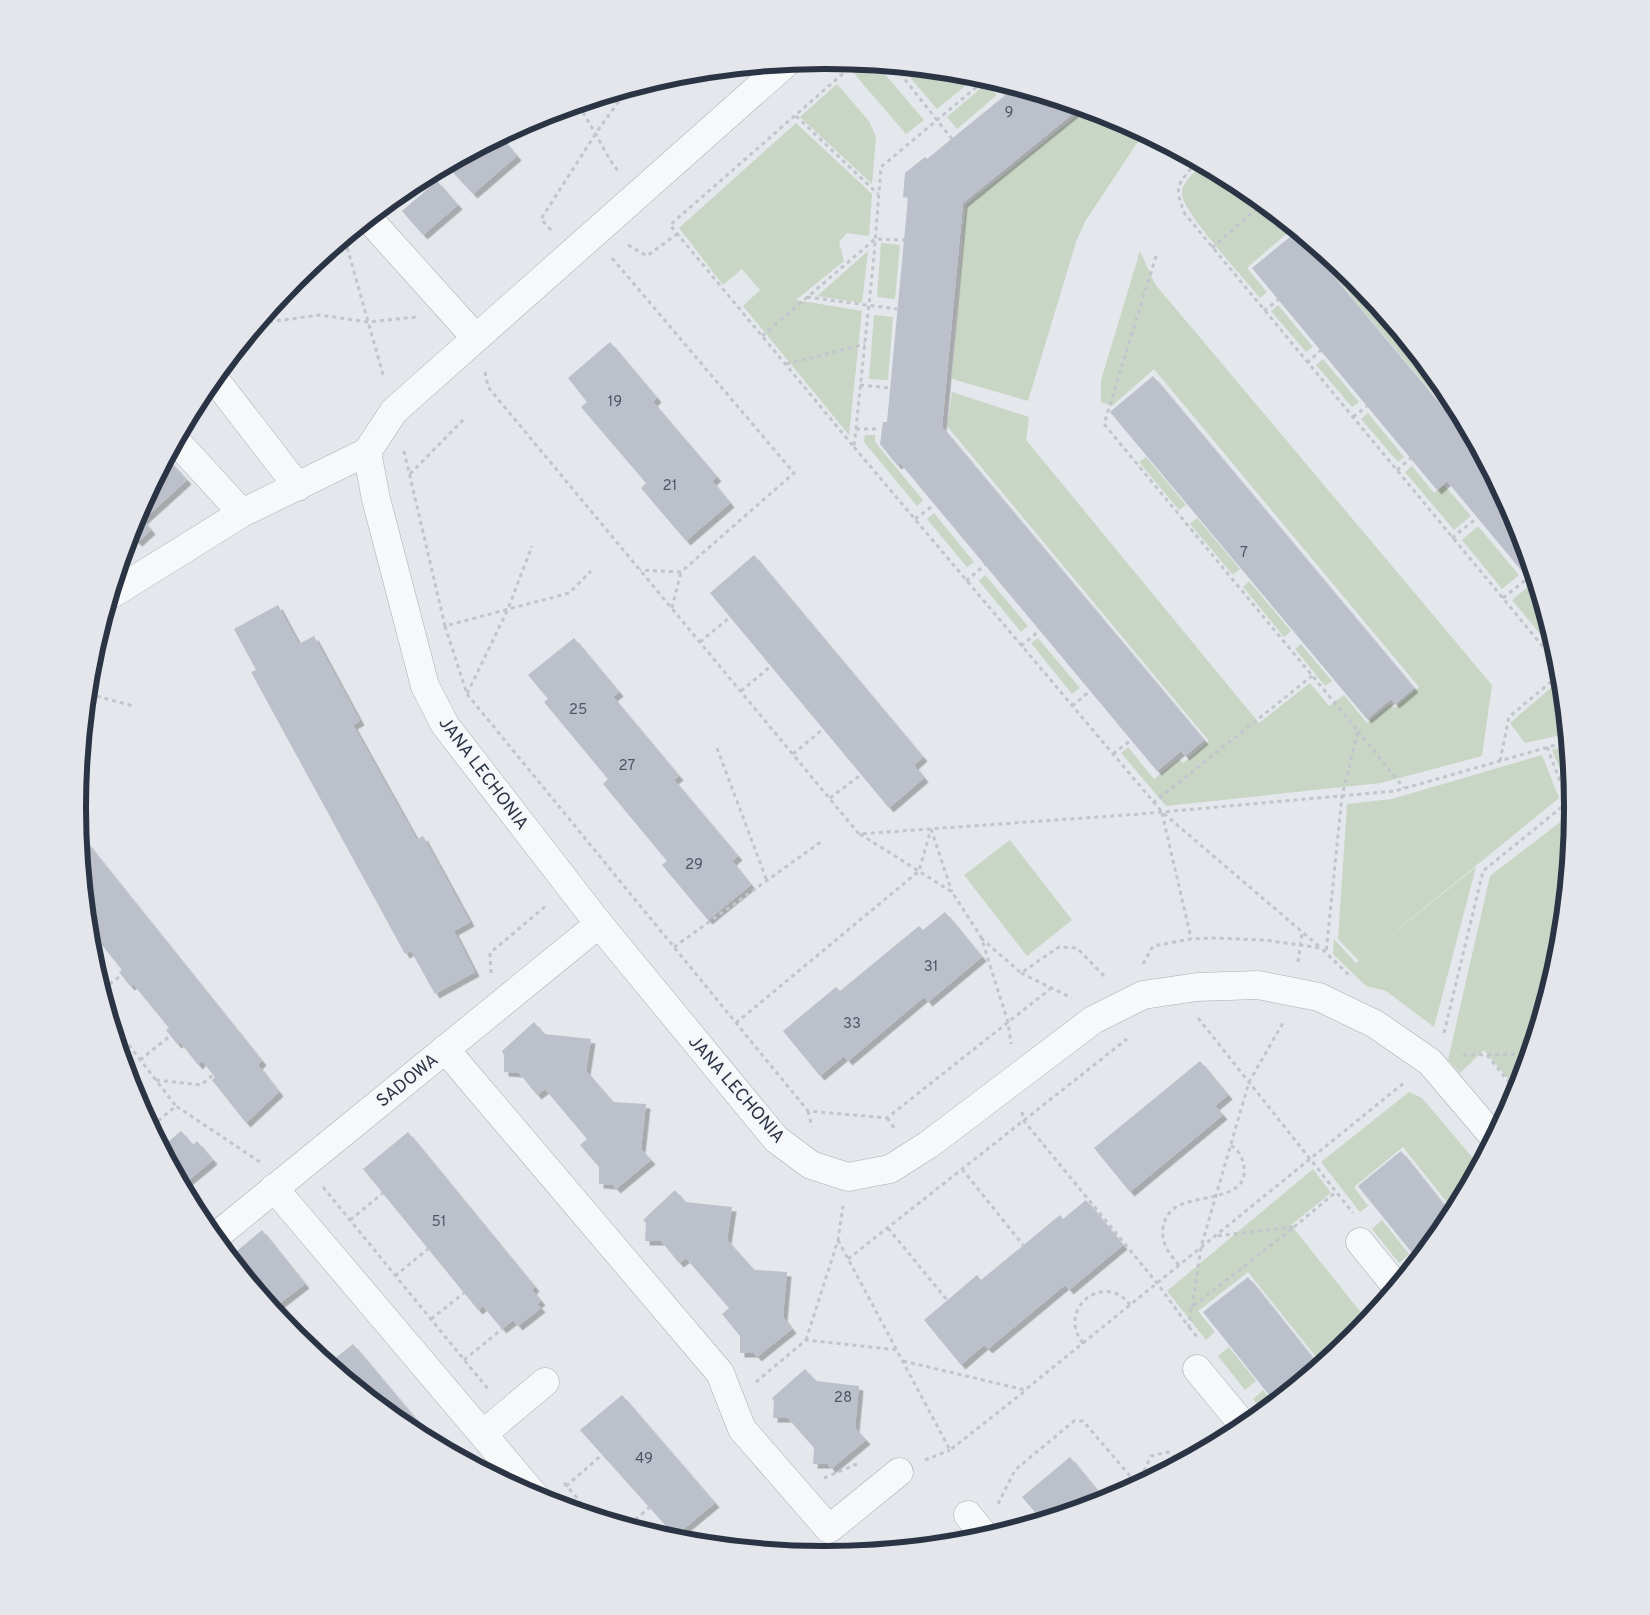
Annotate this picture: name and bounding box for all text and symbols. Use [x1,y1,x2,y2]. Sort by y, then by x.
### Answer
house number: 9 [1005,104,1013,123]
house number: 19 [608,393,622,412]
house number: 21 [663,477,677,496]
house number: 7 [1240,544,1248,563]
house number: 25 [569,701,587,720]
street label: JANA LECHONIA [433,713,533,835]
house number: 27 [619,757,636,776]
house number: 29 [685,856,703,875]
house number: 31 [924,958,938,977]
house number: 33 [843,1015,861,1034]
street label: JANA LECHONIA [683,1031,789,1149]
street label: SADOWA [372,1049,444,1113]
house number: 51 [432,1213,446,1232]
house number: 28 [834,1389,852,1408]
house number: 49 [635,1450,653,1469]

